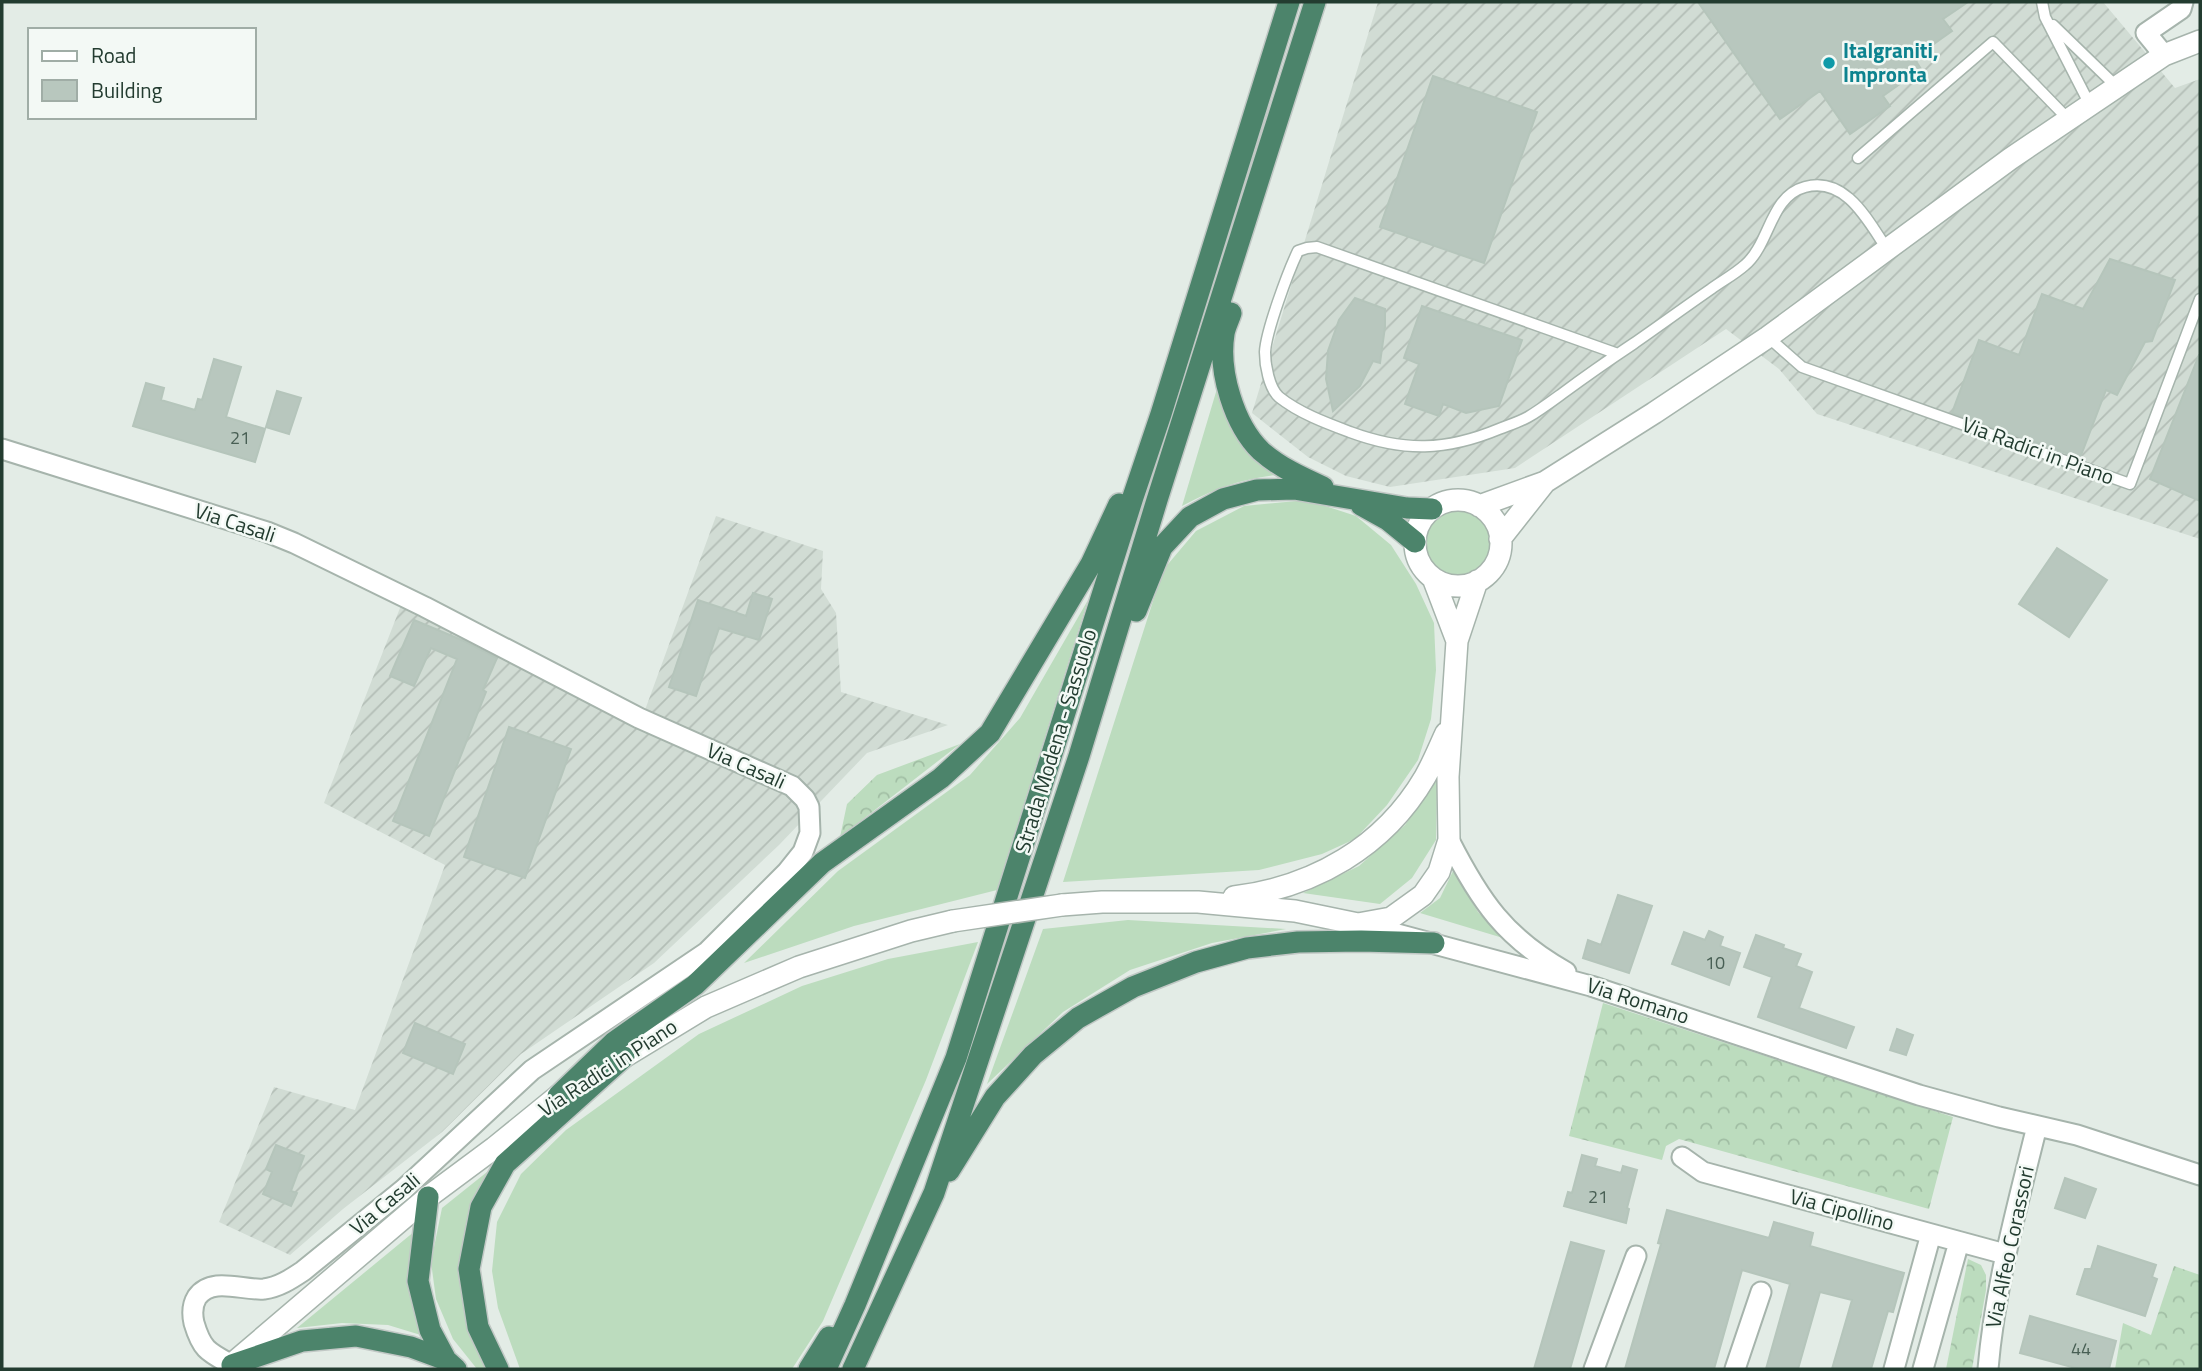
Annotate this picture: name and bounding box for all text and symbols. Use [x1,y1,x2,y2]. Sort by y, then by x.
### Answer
legend [28,28,256,119]
place label: Italgraniti, Impronta [1843,34,1938,90]
text: Road [91,39,136,71]
marker: Italgraniti, Impronta [1821,55,1837,71]
text: Building [91,74,163,106]
street label: Via Radici in Piano [1958,408,2119,492]
house number: 21 [230,424,250,451]
street label: Via Casali [191,494,280,550]
street label: Strada Modena - Sassuolo [1006,625,1104,857]
street label: Via Casali [702,733,791,797]
house number: 10 [1705,949,1725,976]
street label: Via Romano [1583,968,1694,1032]
street label: Via Radici in Piano [532,1010,683,1124]
street label: Via Alfeo Corassori [1976,1163,2042,1331]
street label: Via Casali [342,1164,427,1242]
street label: Via Cipollino [1787,1180,1898,1238]
house number: 21 [1588,1183,1608,1210]
house number: 44 [2071,1335,2091,1362]

